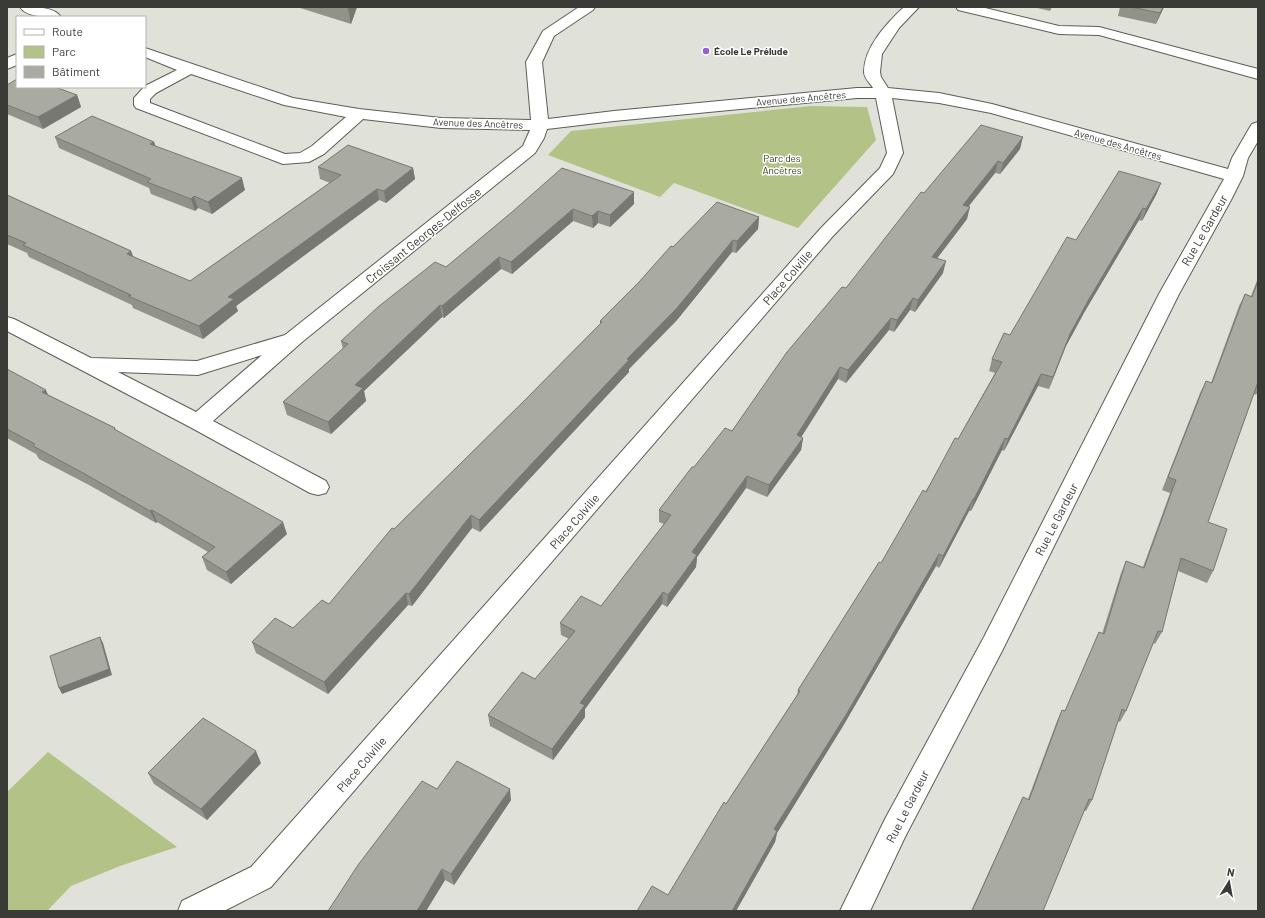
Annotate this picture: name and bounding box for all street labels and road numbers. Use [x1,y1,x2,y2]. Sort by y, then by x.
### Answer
street label: Avenue des Ancêtres [755,88,847,108]
street label: Avenue des Ancêtres [433,115,524,131]
street label: Avenue des Ancêtres [1073,126,1163,162]
street label: Croissant Georges-Delfosse [363,184,483,286]
street label: Rue Le Gardeur [1178,191,1230,268]
street label: Place Colville [759,247,815,307]
street label: Rue Le Gardeur [1032,480,1081,558]
street label: Place Colville [546,491,602,551]
street label: Place Colville [333,734,389,794]
street label: Rue Le Gardeur [883,767,932,845]

